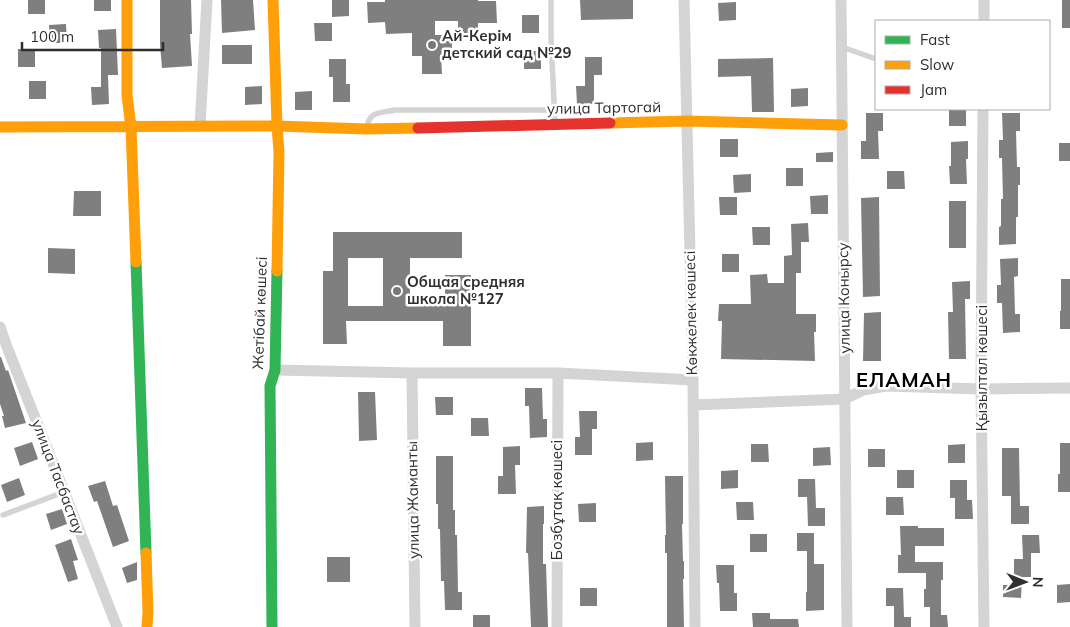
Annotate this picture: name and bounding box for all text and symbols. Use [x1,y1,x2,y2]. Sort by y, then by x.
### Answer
scale bar [22,20,164,52]
legend [875,20,1050,110]
place label: Ай-Керім детский сад №29 [442,26,572,62]
text: 100 m [30,27,74,46]
text: Fast [920,30,950,49]
marker: Ай-Керім детский сад №29 [426,39,438,51]
text: Slow [920,55,954,74]
text: Jam [920,80,947,99]
street label: улица Тартогай [547,97,661,118]
street label: улица Конырсу [833,242,854,354]
street label: Көкжелек көшесі [680,250,701,376]
street label: Жетібай көшесі [248,256,271,370]
place label: Общая средняя школа №127 [407,272,525,308]
marker: Общая средняя школа №127 [391,285,403,297]
street label: Қызылтал көшесі [972,305,991,431]
district label: ЕЛАМАН [856,367,952,392]
street label: улица Тасбастау [28,417,89,537]
street label: Бозбұтақ көшесі [547,440,566,560]
street label: улица Жаманты [402,441,423,559]
north arrow [1000,557,1050,607]
text: N [1029,577,1047,588]

